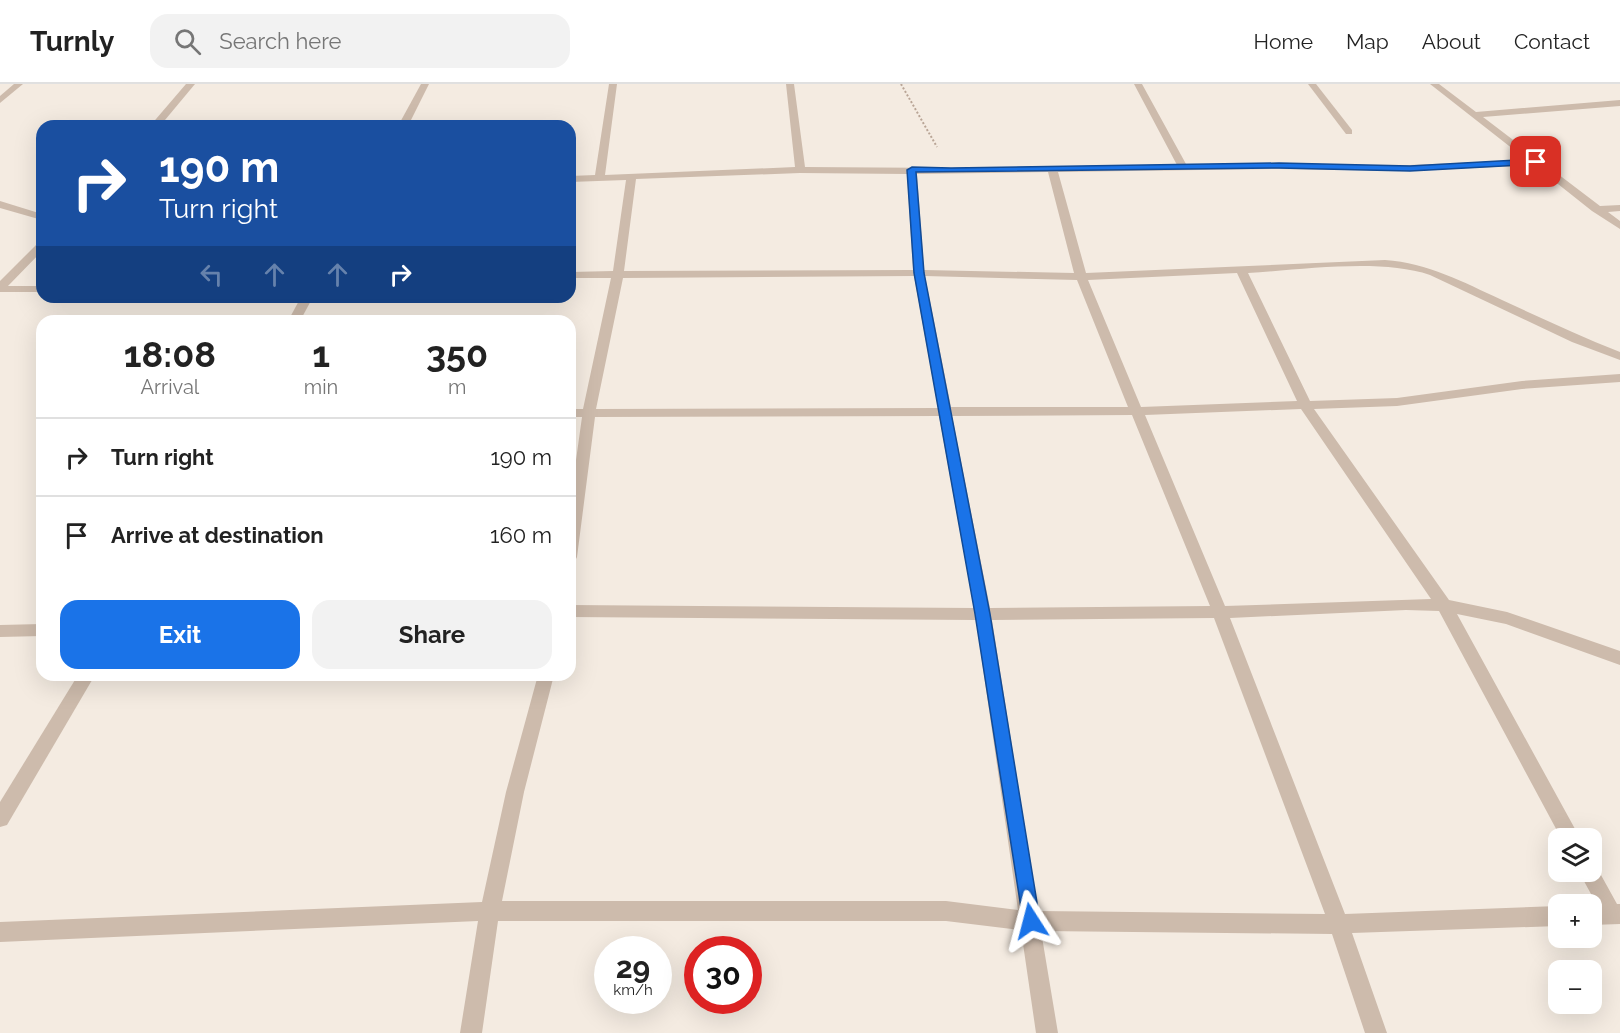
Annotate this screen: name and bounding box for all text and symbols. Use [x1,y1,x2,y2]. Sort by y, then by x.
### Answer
search box [150,14,570,68]
text: Turnly [30,25,114,58]
icon: search [171,25,204,58]
text: Search here [219,28,341,54]
text: Home [1254,29,1313,54]
text: Map [1346,29,1389,54]
text: About [1422,29,1481,54]
text: Contact [1514,29,1590,54]
pin [1510,136,1561,187]
text: 190 m [159,143,279,192]
icon: right [60,144,138,222]
icon: arrive [1519,145,1552,178]
text: Turn right [159,193,278,224]
icon: left [195,258,228,291]
icon: ahead [258,258,291,291]
icon: ahead [321,258,354,291]
icon: right [384,258,417,291]
text: 18:08 [124,333,216,375]
text: 1 [312,333,330,375]
text: 350 [426,333,488,375]
text: Arrival [141,375,199,399]
text: min [304,375,338,399]
text: m [448,375,466,399]
icon: right [60,441,93,474]
text: Turn right [111,444,214,470]
text: 190 m [490,444,552,470]
icon: arrive [60,519,93,552]
text: Arrive at destination [111,522,324,548]
text: 160 m [490,522,552,548]
button: Exit [60,600,300,669]
button: Share [312,600,552,669]
map controls [1548,828,1602,1014]
button: layers [1548,828,1602,882]
position arrow [999,889,1063,953]
button: + [1548,894,1602,948]
speed limit sign: 30 [684,936,762,1014]
text: 29 [616,950,650,985]
button: − [1548,960,1602,1014]
text: km/h [613,981,653,999]

